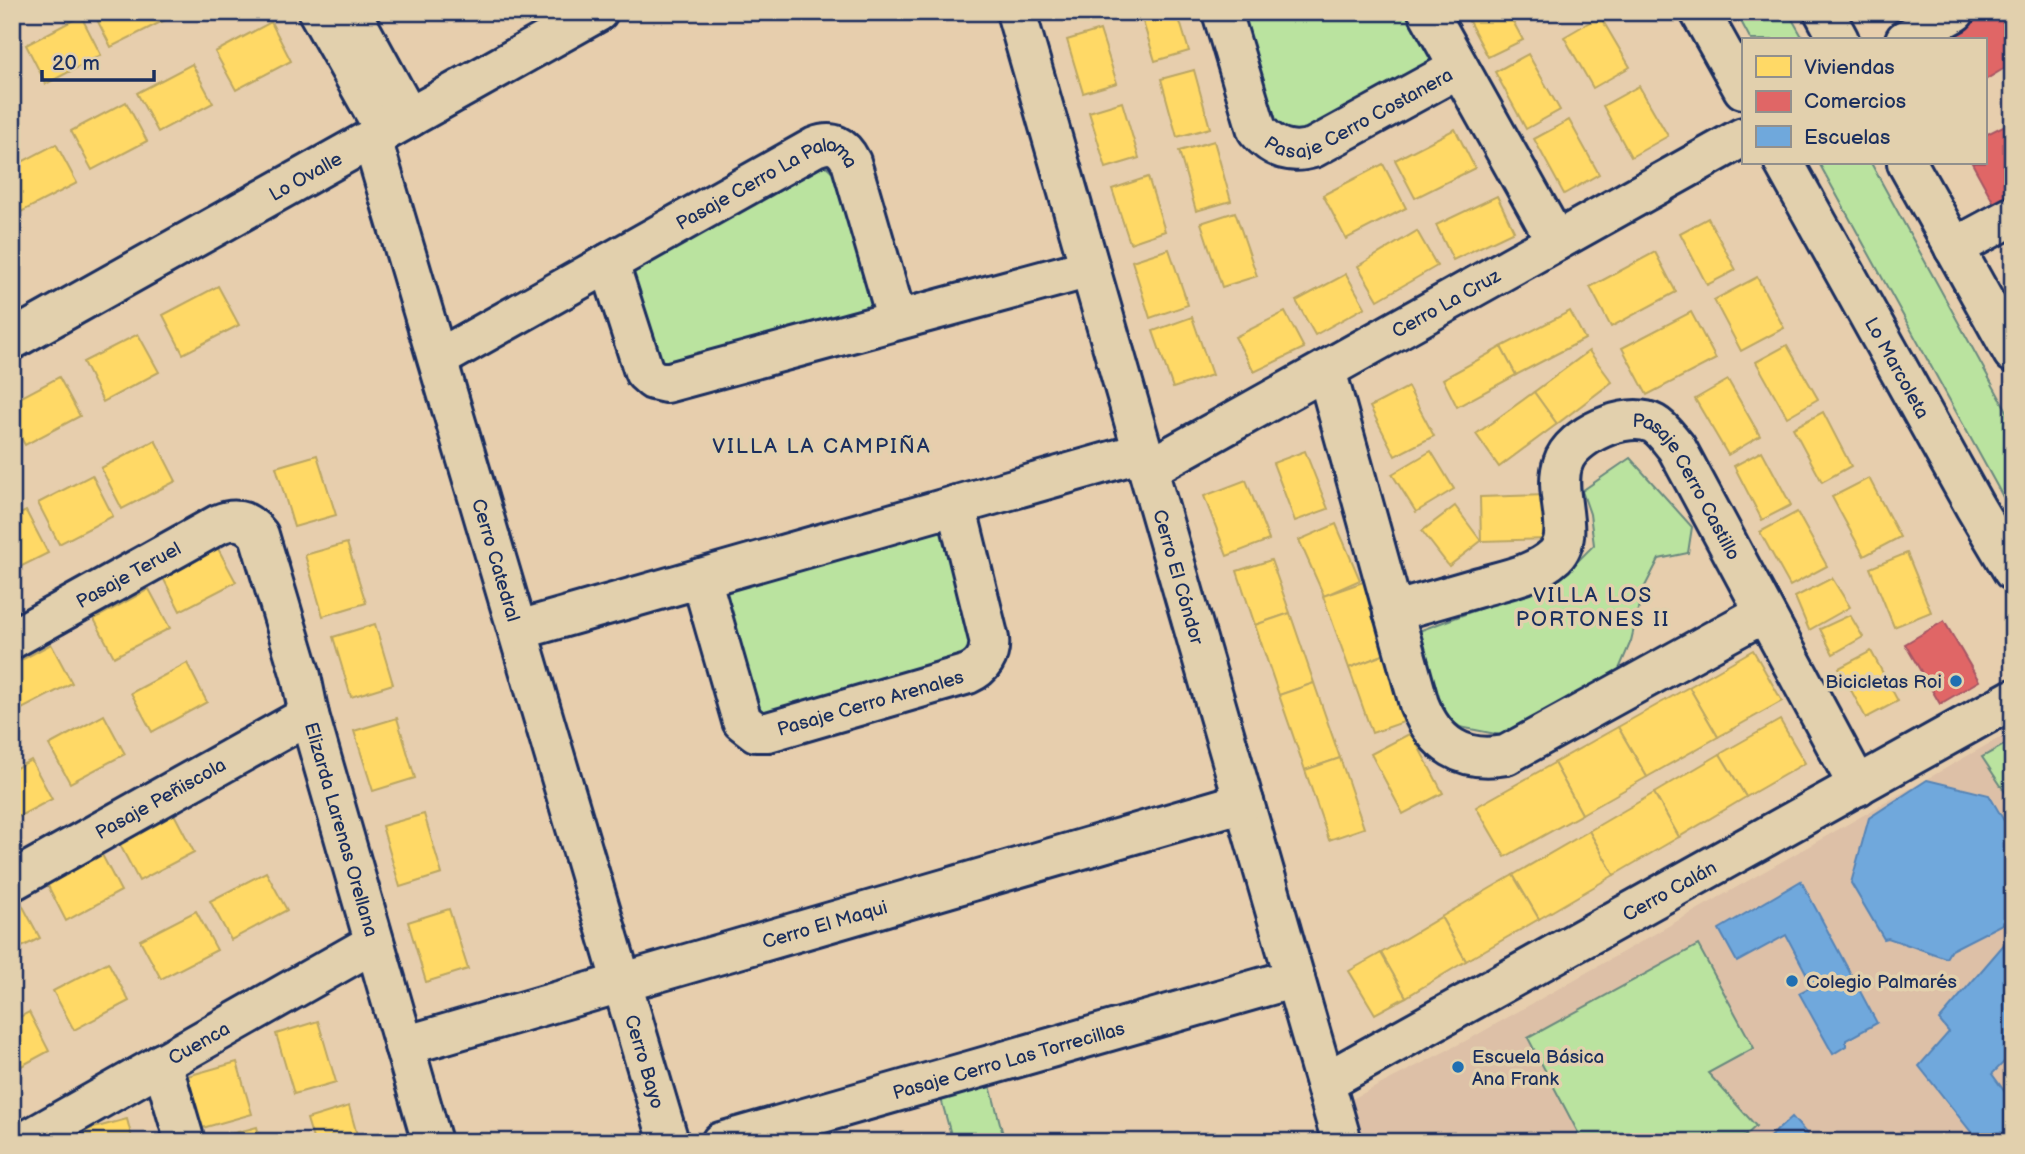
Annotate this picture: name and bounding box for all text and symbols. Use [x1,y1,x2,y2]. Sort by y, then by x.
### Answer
scale bar [42,38,154,82]
legend [1742,38,1986,164]
text: 20 m [52,51,100,76]
text: Viviendas [1804,55,1895,80]
street label: Pasaje Cerro Costanera [1259,64,1457,164]
text: Comercios [1804,89,1906,114]
text: Escuelas [1804,125,1890,150]
street label: Pasaje Cerro La Paloma [672,134,862,236]
street label: Lo Ovalle [265,148,346,207]
street label: Cerro La Cruz [1388,264,1505,344]
street label: Lo Marcoleta [1859,314,1934,423]
street label: Pasaje Cerro Castillo [1632,410,1745,564]
district label: VILLA LA CAMPIÑA [712,434,932,459]
street label: Cerro Catedral [466,496,524,625]
street label: Cerro El Cóndor [1147,507,1208,649]
street label: Pasaje Teruel [73,537,185,614]
district label: VILLA LOS PORTONES II [1516,583,1670,632]
street label: Pasaje Cerro Arenales [775,666,966,742]
place label: Bicicletas Roi [1825,671,1942,694]
marker: Bicicletas Roi [1948,673,1964,689]
street label: Elizarda Larenas Orellana [299,720,382,939]
street label: Pasaje Peñiscola [92,754,230,845]
street label: Cerro Calán [1619,856,1721,927]
street label: Cerro El Maqui [760,896,890,954]
place label: Colegio Palmarés [1806,971,1957,994]
marker: Colegio Palmarés [1784,973,1800,989]
street label: Cerro Bayo [619,1012,668,1111]
street label: Cuenca [165,1017,234,1071]
street label: Pasaje Cerro Las Torrecillas [890,1017,1128,1105]
place label: Escuela Básica Ana Frank [1472,1046,1604,1091]
marker: Escuela Básica Ana Frank [1450,1059,1466,1075]

